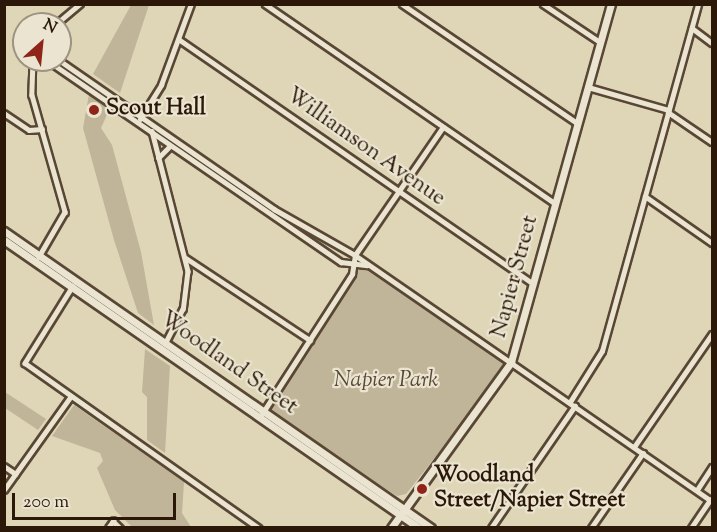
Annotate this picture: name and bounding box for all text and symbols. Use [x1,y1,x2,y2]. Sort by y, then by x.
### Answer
north arrow [12,12,72,72]
text: N [39,14,60,40]
street label: Williamson Avenue [280,83,450,213]
place label: Scout Hall [106,97,206,123]
marker: Scout Hall [87,103,101,117]
street label: Napier Street [487,213,545,341]
street label: Woodland Street [154,307,302,421]
park label: Napier Park [334,369,438,395]
place label: Woodland Street/Napier Street [434,463,625,514]
scale bar [15,481,178,519]
marker: Woodland Street/Napier Street [415,482,429,496]
text: 200 m [23,490,69,516]

